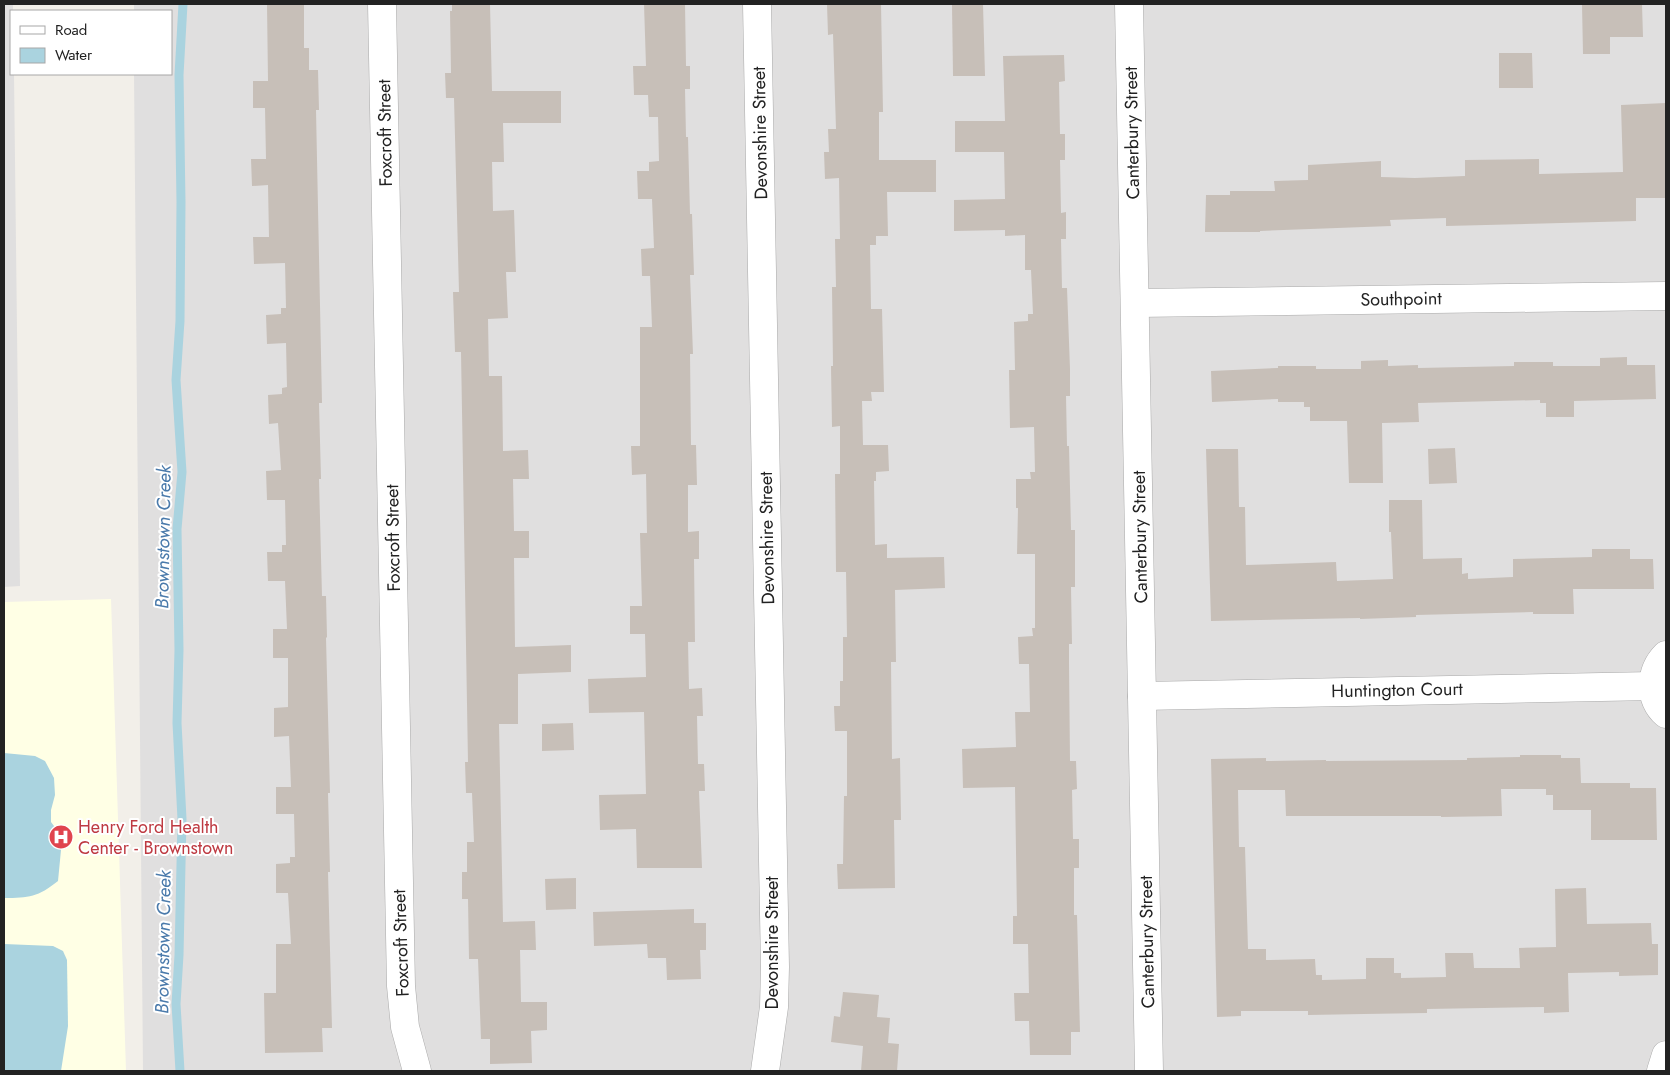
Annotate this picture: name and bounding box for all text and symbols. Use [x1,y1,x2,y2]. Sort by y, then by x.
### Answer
legend [10,10,172,75]
text: Road [55,19,87,41]
text: Water [55,44,93,66]
street label: Devonshire Street [746,66,774,200]
street label: Canterbury Street [1118,66,1146,200]
street label: Foxcroft Street [371,78,399,187]
street label: Southpoint [1360,285,1443,313]
water label: Brownstown Creek [148,464,178,609]
street label: Canterbury Street [1126,470,1154,604]
street label: Devonshire Street [753,471,781,605]
street label: Foxcroft Street [379,483,407,592]
street label: Huntington Court [1331,676,1464,704]
place label: Henry Ford Health Center - Brownstown [78,814,233,861]
hospital icon: Henry Ford Health Center - Brownstown [48,824,74,850]
water label: Brownstown Creek [148,869,178,1014]
street label: Canterbury Street [1133,875,1161,1009]
street label: Devonshire Street [759,876,785,1010]
street label: Foxcroft Street [386,888,416,997]

